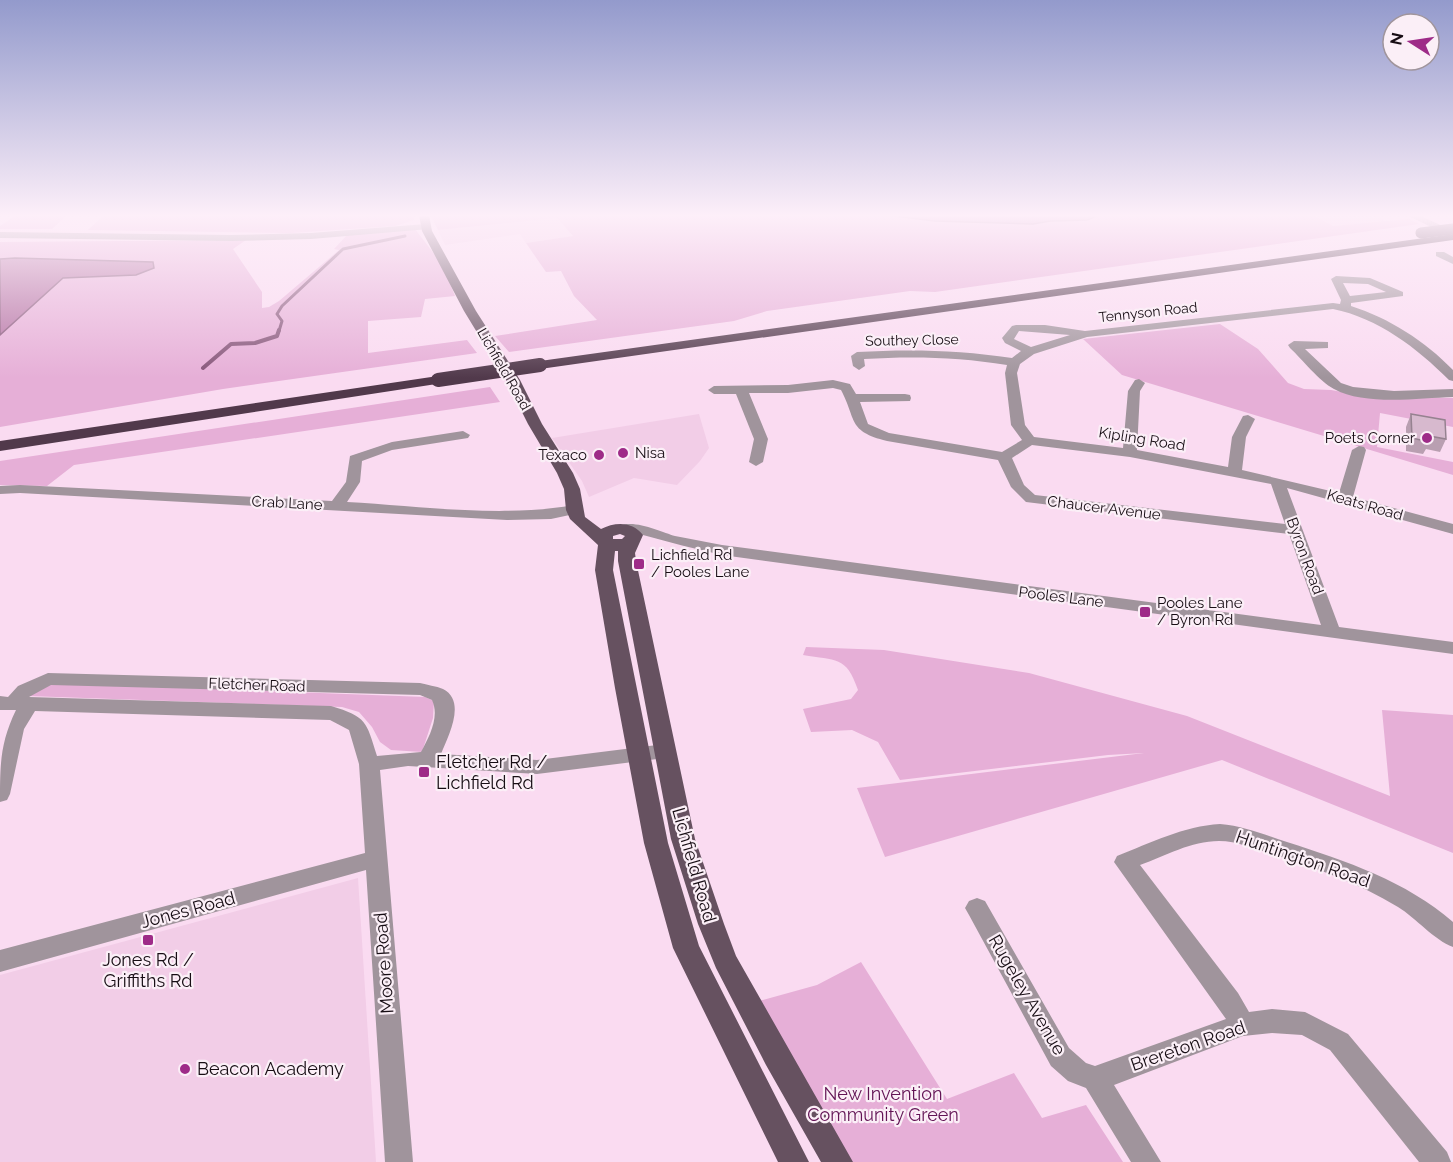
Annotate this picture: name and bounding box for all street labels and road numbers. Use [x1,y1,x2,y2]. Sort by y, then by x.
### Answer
street label: Tennyson Road [1098,299,1198,325]
street label: Lichfield Road [474,325,534,413]
street label: Southey Close [865,331,959,349]
street label: Kipling Road [1097,423,1187,455]
street label: Keats Road [1325,486,1405,524]
street label: Crab Lane [251,492,323,514]
street label: Chaucer Avenue [1046,492,1162,524]
street label: Byron Road [1283,515,1327,597]
street label: Pooles Lane [1017,583,1105,611]
street label: Fletcher Road [208,674,306,696]
street label: Lichfield Road [668,805,721,925]
street label: Huntington Road [1233,826,1373,891]
street label: Jones Road [138,887,237,932]
street label: Moore Road [369,912,398,1014]
street label: Rugeley Avenue [984,931,1071,1059]
street label: Brereton Road [1128,1016,1248,1075]

